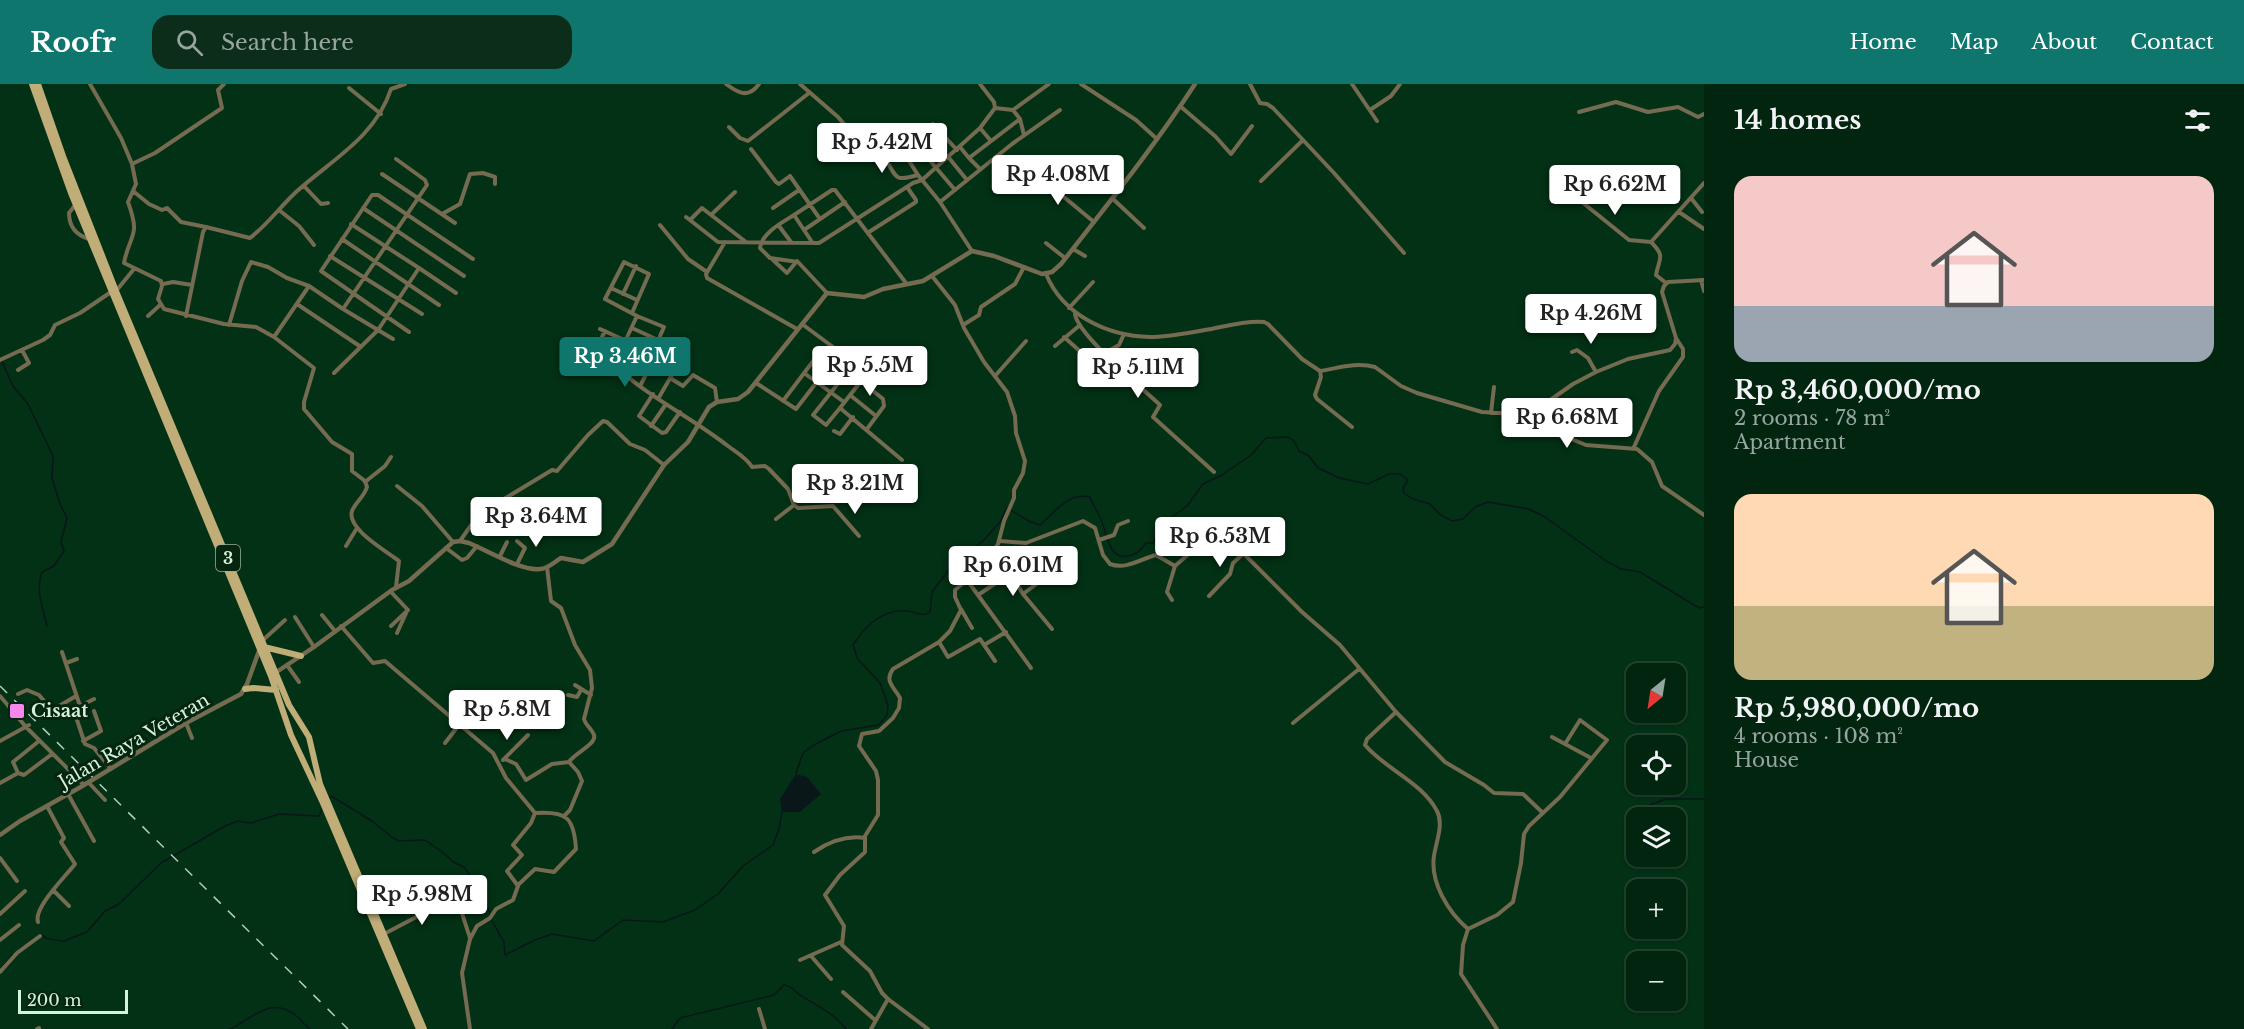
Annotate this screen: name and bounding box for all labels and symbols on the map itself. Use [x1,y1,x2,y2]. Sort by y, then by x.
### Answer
pin: Rp 5.42M [820,123,944,174]
pin: Rp 4.08M [996,155,1120,206]
pin: Rp 6.62M [1553,165,1677,216]
pin: Rp 4.26M [1529,294,1653,345]
pin: Rp 3.46M [563,337,687,388]
pin: Rp 5.5M [815,346,925,397]
pin: Rp 5.11M [1076,348,1200,399]
pin: Rp 6.68M [1505,398,1629,449]
pin: Rp 3.21M [793,464,917,515]
pin: Rp 3.64M [474,497,598,548]
pin: Rp 6.53M [1158,517,1282,568]
road number: 3 [216,545,240,571]
pin: Rp 6.01M [951,546,1075,597]
north arrow [1626,663,1686,723]
street label: Jalan Raya Veteran [53,689,213,794]
pin: Rp 5.8M [452,690,562,741]
place label: Cisaat [31,700,88,722]
marker: Cisaat [8,702,26,720]
pin: Rp 5.98M [360,875,484,926]
scale bar [18,987,128,1014]

